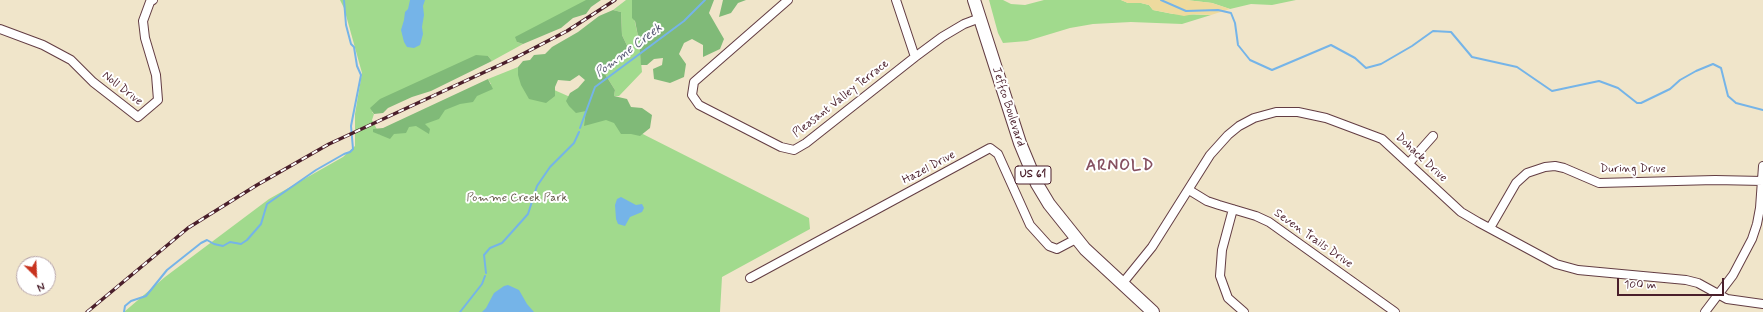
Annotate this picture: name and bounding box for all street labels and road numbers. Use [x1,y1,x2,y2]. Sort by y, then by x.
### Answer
street label: Pleasant Valley Terrace [790,57,892,141]
street label: Jeffco Boulevard [988,65,1028,149]
street label: Noll Drive [99,69,145,109]
street label: Dohack Drive [1392,130,1450,186]
street label: Hazel Drive [900,148,958,188]
street label: During Drive [1600,162,1666,176]
road number: US 61 [1015,166,1051,184]
street label: Seven Trails Drive [1271,206,1355,272]

